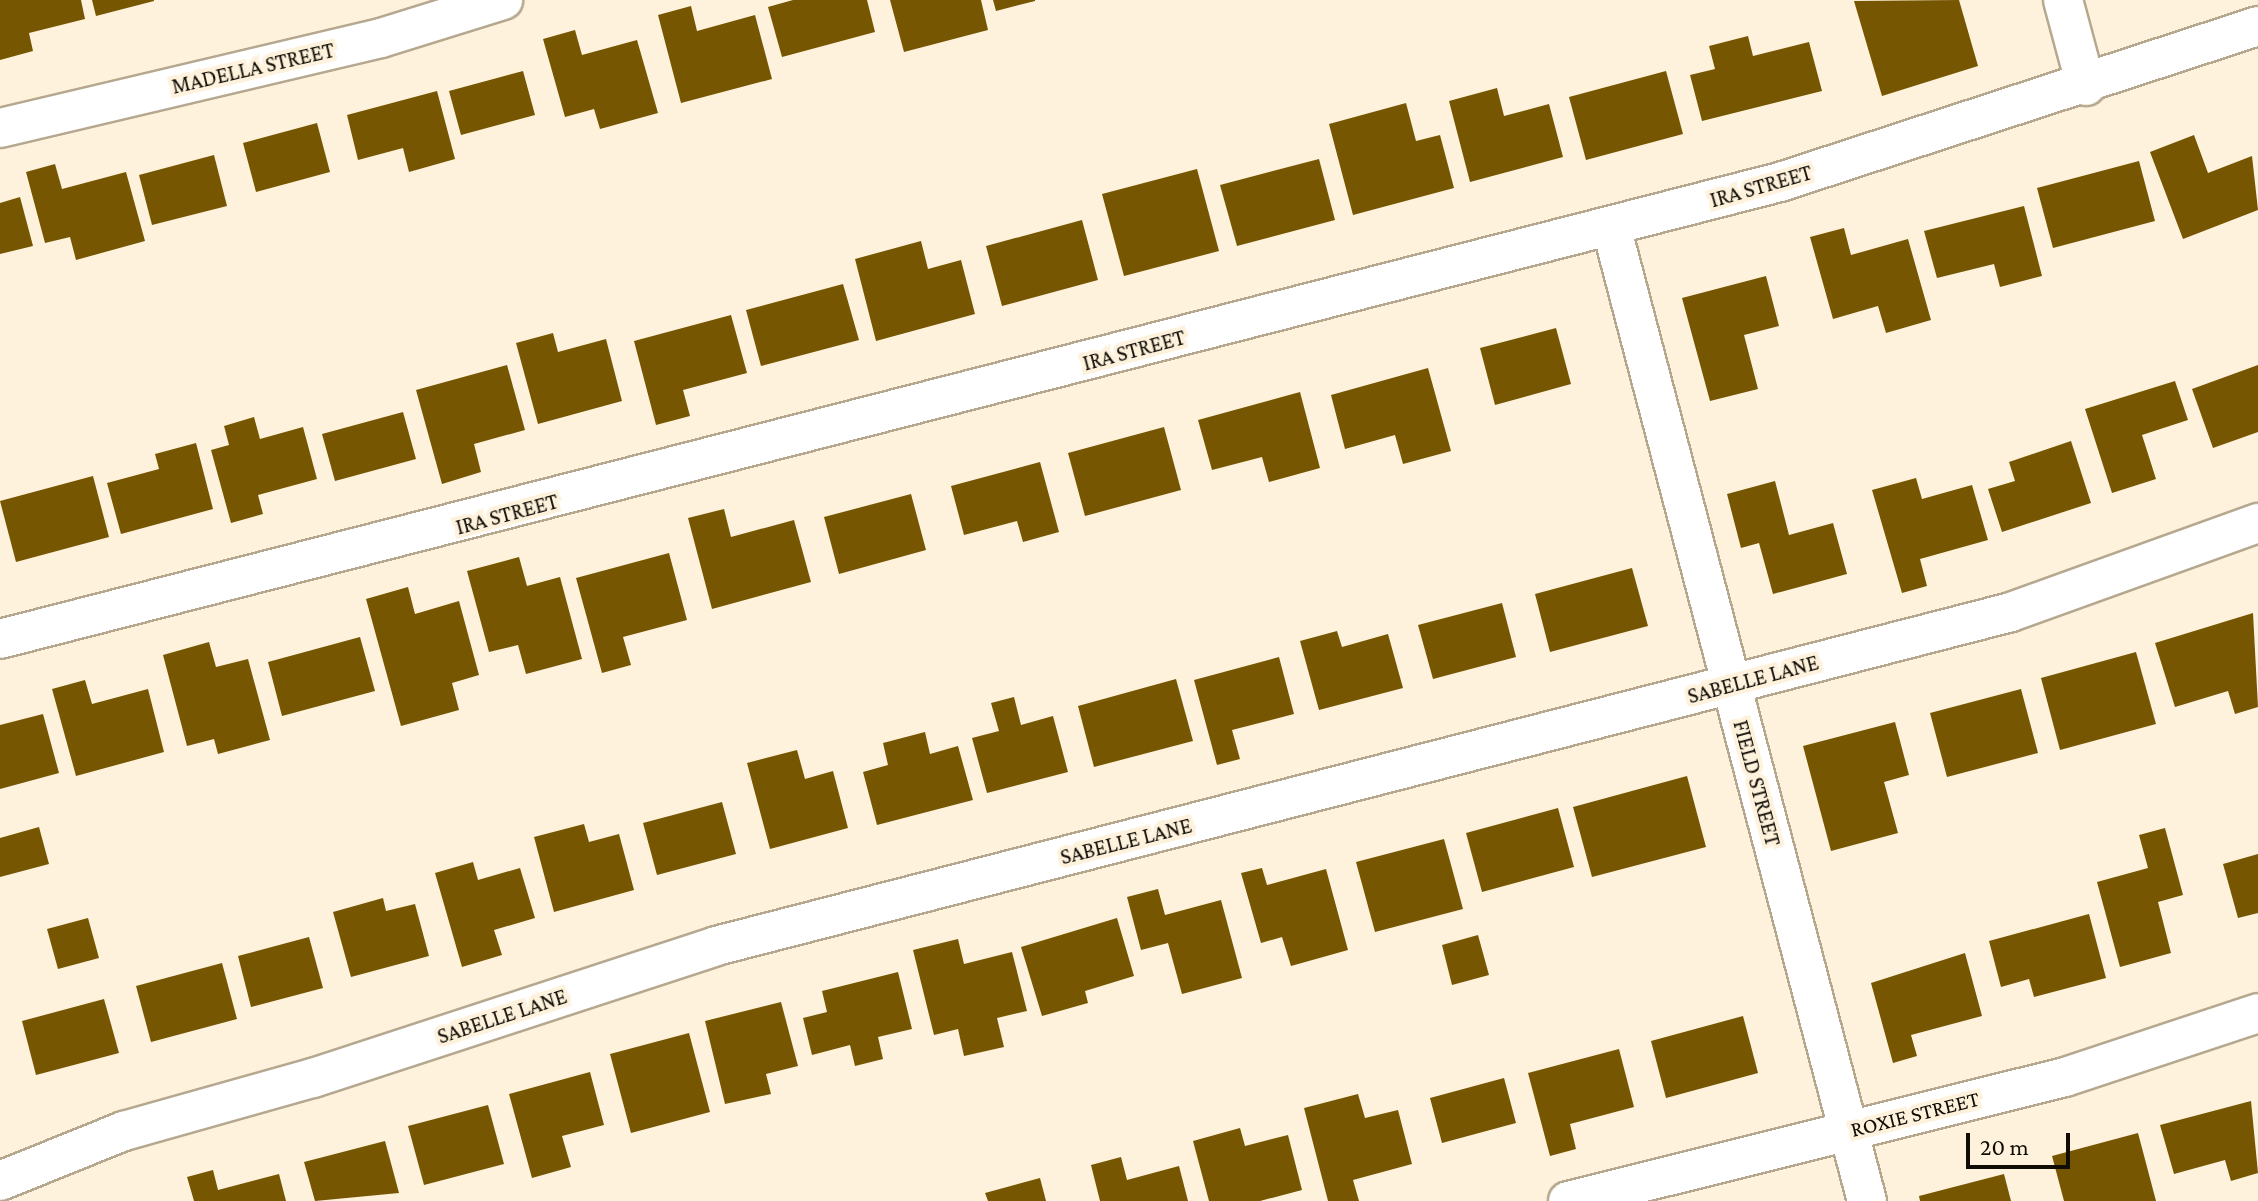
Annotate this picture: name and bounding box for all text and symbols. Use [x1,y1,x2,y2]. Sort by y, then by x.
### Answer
street label: MADELLA STREET [169,36,337,100]
street label: IRA STREET [1707,159,1815,213]
street label: IRA STREET [1080,324,1188,376]
street label: IRA STREET [453,488,561,540]
street label: SABELLE LANE [1685,649,1821,709]
street label: FIELD STREET [1728,717,1786,849]
street label: SABELLE LANE [1057,812,1195,870]
street label: SABELLE LANE [434,983,570,1049]
street label: ROXIE STREET [1848,1085,1982,1143]
scale bar [1970,1117,2074,1167]
text: 20 m [1980,1133,2029,1160]

